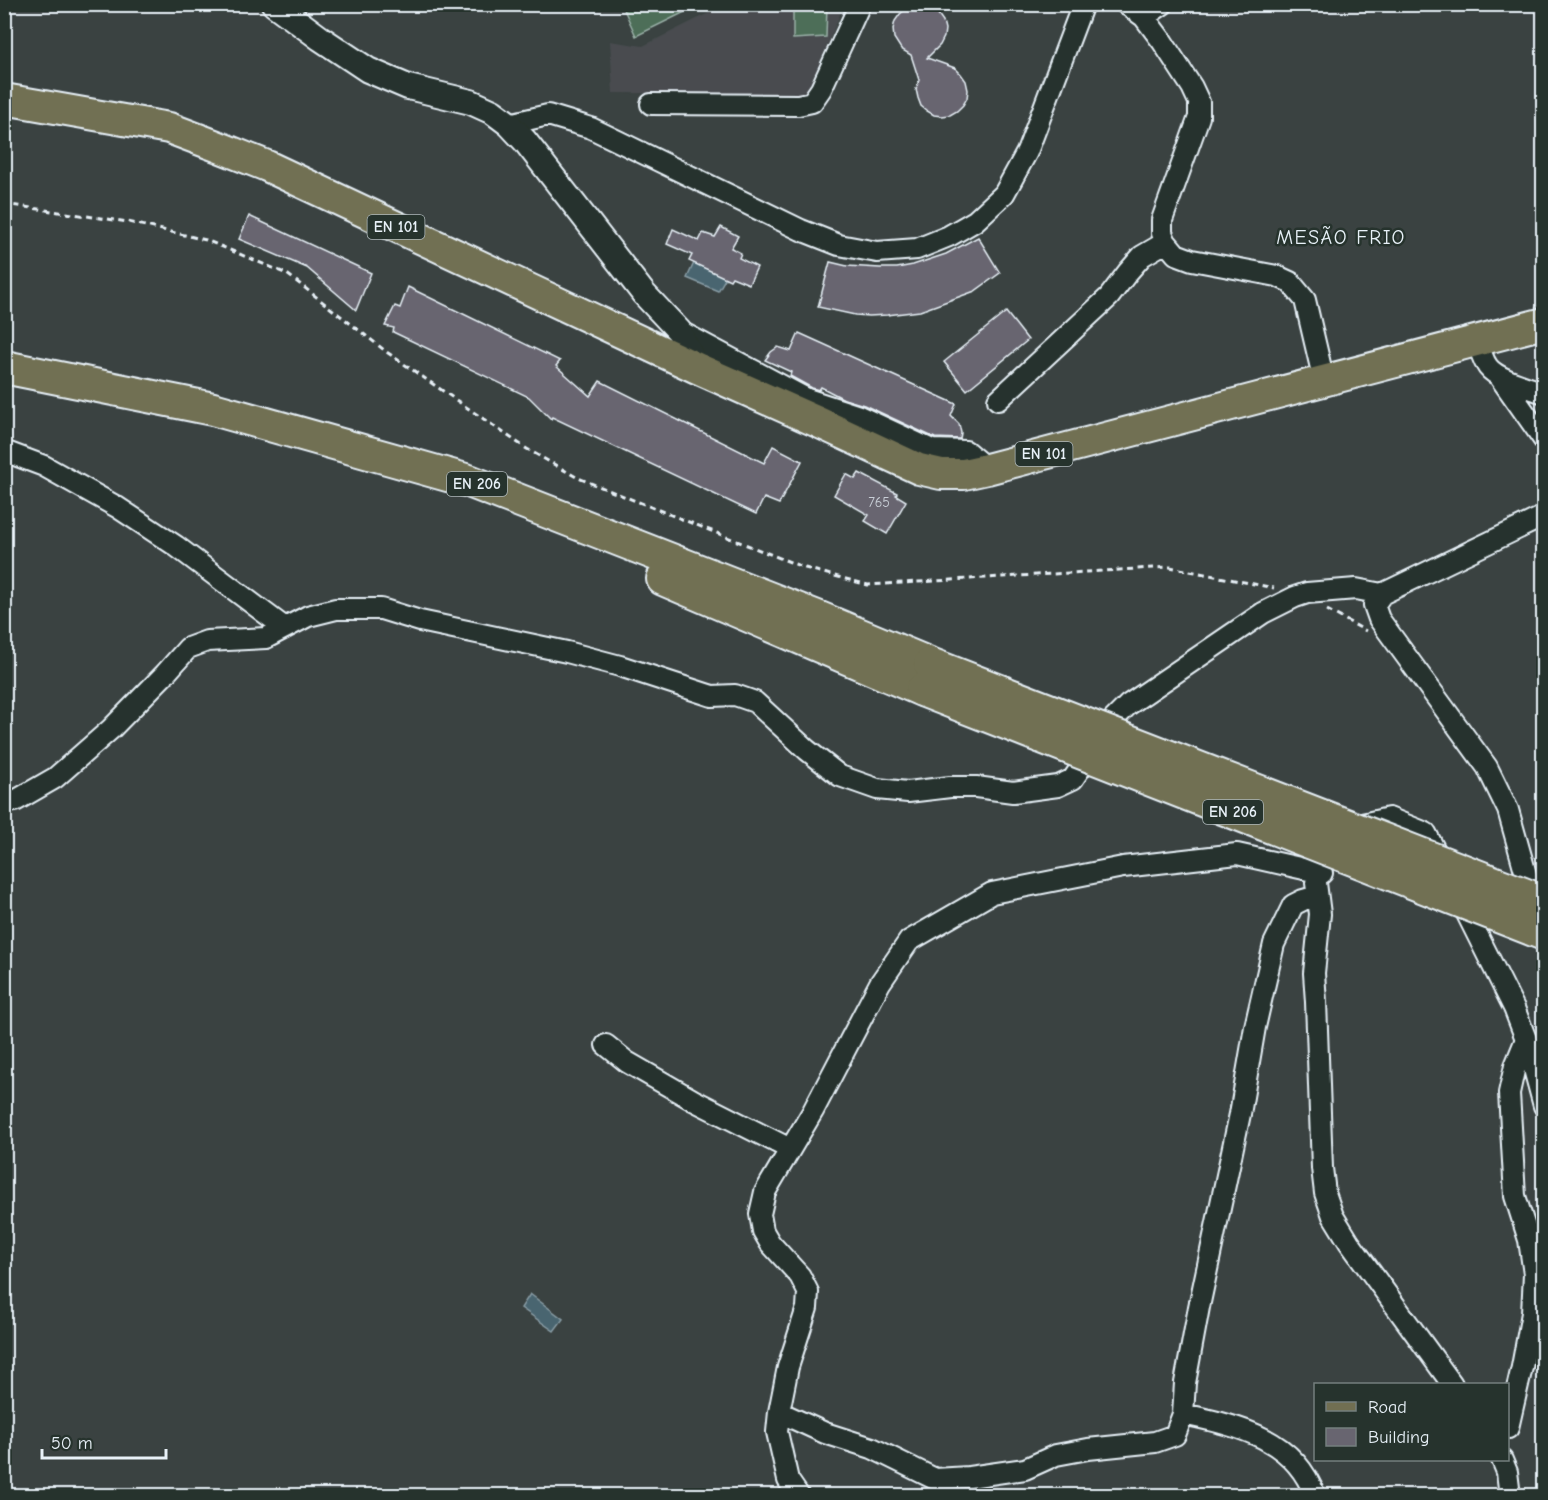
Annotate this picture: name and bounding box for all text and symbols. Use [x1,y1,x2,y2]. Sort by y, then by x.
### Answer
road number: EN 101 [368,215,424,239]
district label: MESÃO FRIO [1276,226,1406,249]
road number: EN 101 [1016,442,1072,466]
road number: EN 206 [447,472,507,496]
house number: 765 [868,494,890,511]
road number: EN 206 [1203,800,1263,824]
legend [1314,1383,1509,1461]
text: Road [1368,1397,1407,1418]
scale bar [42,1422,166,1460]
text: Building [1368,1427,1430,1448]
text: 50 m [51,1433,93,1454]

